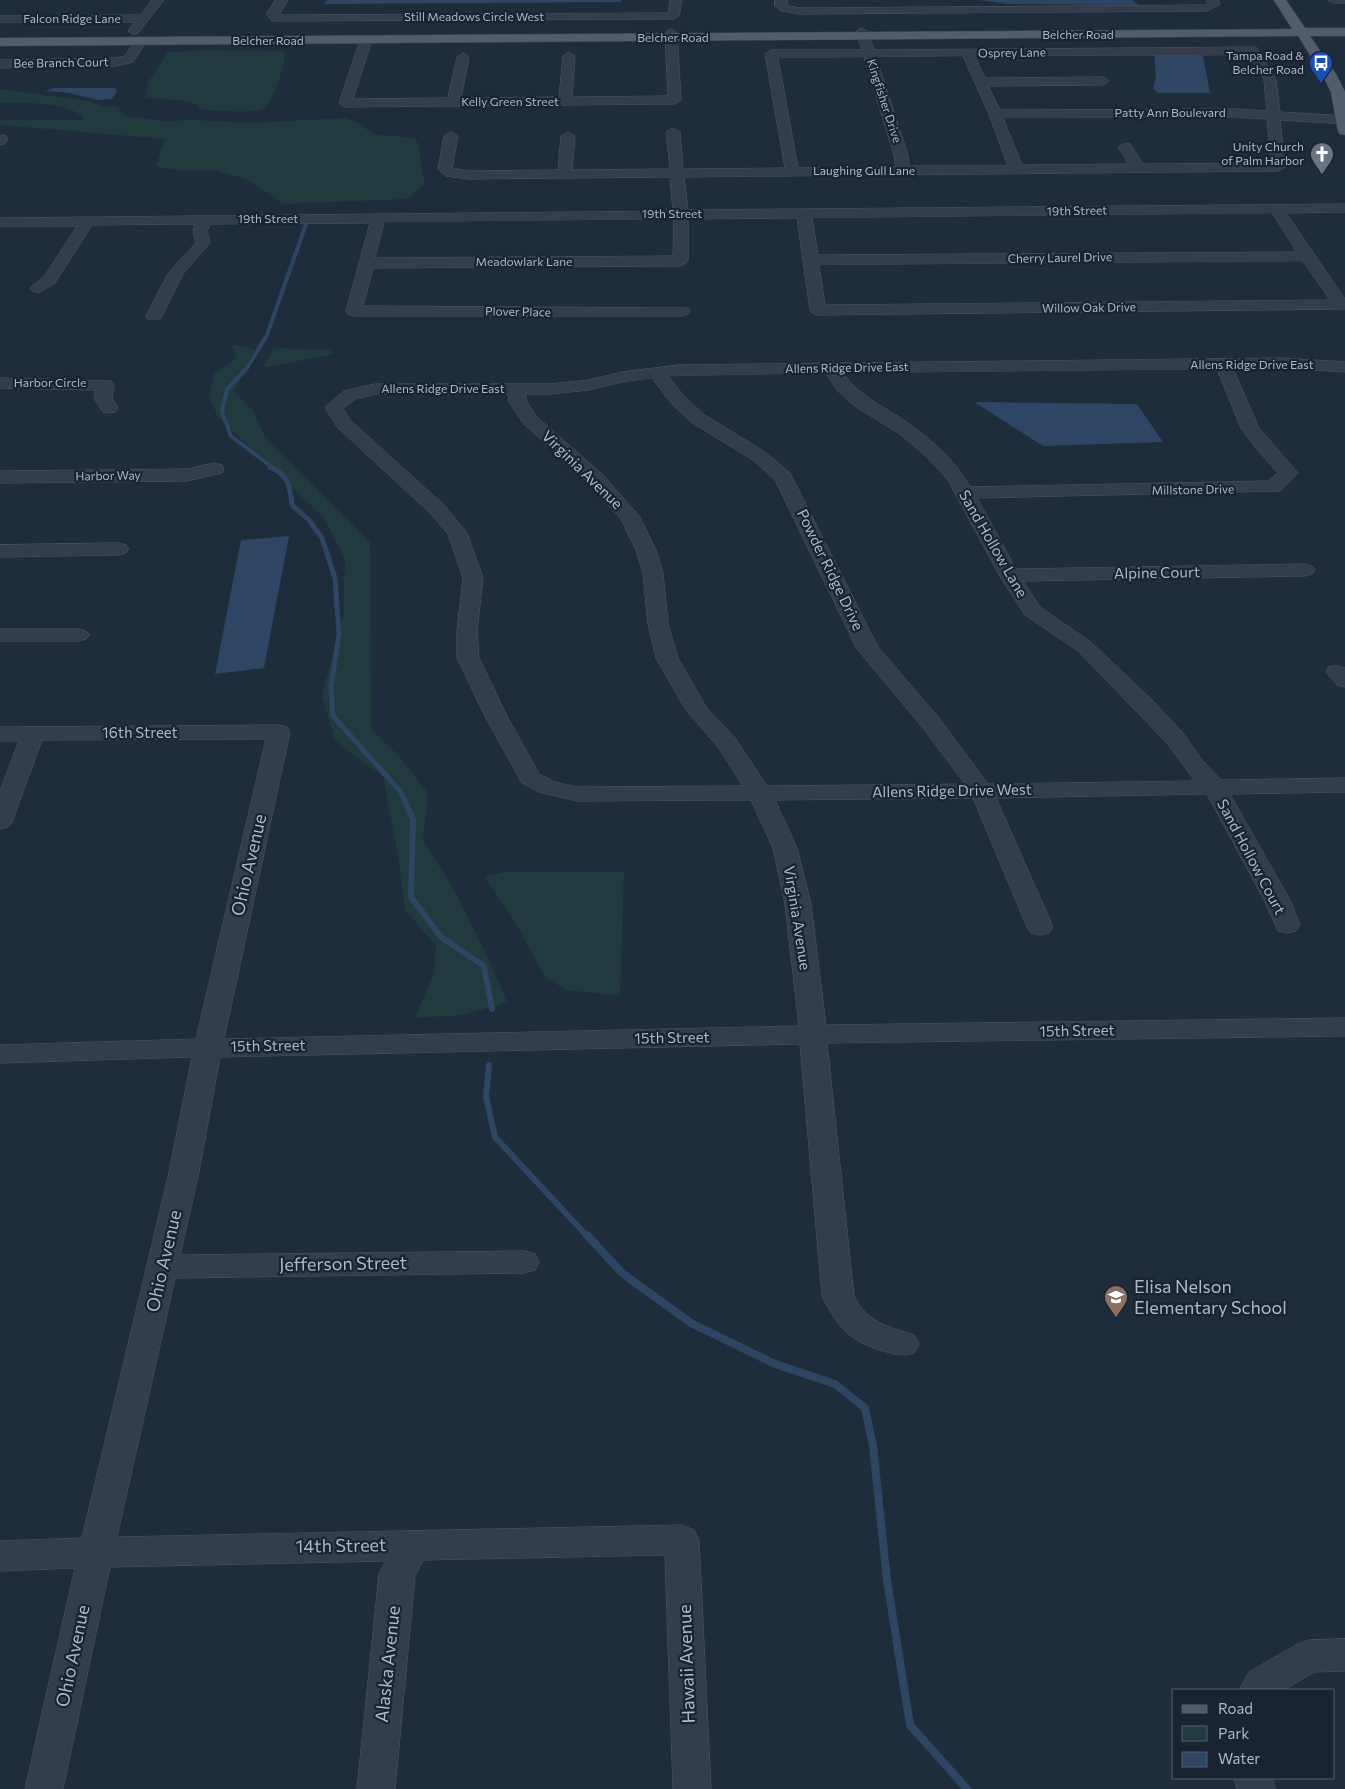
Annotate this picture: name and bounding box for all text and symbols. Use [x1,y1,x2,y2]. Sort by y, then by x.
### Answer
street label: Still Meadows Circle West [404,9,544,23]
street label: Falcon Ridge Lane [23,11,121,25]
street label: Belcher Road [1042,27,1114,41]
street label: Belcher Road [637,30,709,44]
street label: Belcher Road [232,33,304,47]
street label: Osprey Lane [978,44,1046,60]
place label: Tampa Road & Belcher Road [1226,48,1304,76]
bus stop icon: Tampa Road & Belcher Road [1308,50,1334,84]
street label: Bee Branch Court [13,54,109,70]
street label: Kingfisher Drive [865,57,905,144]
street label: Kelly Green Street [461,94,559,108]
street label: Patty Ann Boulevard [1114,105,1226,119]
place label: Unity Church of Palm Harbor [1221,139,1304,167]
church icon: Unity Church of Palm Harbor [1309,141,1335,175]
street label: Laughing Gull Lane [813,163,915,177]
street label: 19th Street [1047,202,1107,218]
street label: 19th Street [642,206,702,220]
street label: 19th Street [238,211,298,225]
street label: Cherry Laurel Drive [1008,249,1112,265]
street label: Meadowlark Lane [476,254,572,268]
street label: Willow Oak Drive [1042,299,1136,315]
street label: Plover Place [485,303,551,319]
street label: Allens Ridge Drive East [1190,357,1314,371]
street label: Allens Ridge Drive East [785,359,909,375]
street label: Harbor Circle [14,375,86,389]
street label: Allens Ridge Drive East [381,381,505,395]
street label: Virginia Avenue [539,426,627,512]
street label: Harbor Way [75,467,141,483]
street label: Millstone Drive [1152,481,1234,497]
street label: Sand Hollow Lane [956,487,1032,601]
street label: Powder Ridge Drive [794,506,868,633]
street label: Alpine Court [1114,562,1200,582]
street label: 16th Street [102,723,178,741]
street label: Allens Ridge Drive West [872,780,1032,800]
street label: Sand Hollow Court [1214,796,1290,917]
street label: Ohio Avenue [226,812,270,918]
street label: Virginia Avenue [781,864,815,971]
street label: 15th Street [1039,1020,1115,1040]
street label: 15th Street [634,1027,710,1047]
street label: 15th Street [230,1035,306,1055]
street label: Ohio Avenue [141,1208,185,1314]
street label: Jefferson Street [279,1251,407,1275]
place label: Elisa Nelson Elementary School [1134,1275,1287,1318]
school or university icon: Elisa Nelson Elementary School [1103,1284,1129,1318]
street label: 14th Street [296,1533,386,1557]
street label: Ohio Avenue [50,1603,94,1709]
street label: Alaska Avenue [370,1604,404,1723]
street label: Hawaii Avenue [673,1604,699,1724]
legend [1172,1689,1335,1779]
text: Road [1218,1699,1253,1717]
text: Park [1218,1724,1249,1742]
text: Water [1218,1749,1260,1767]

